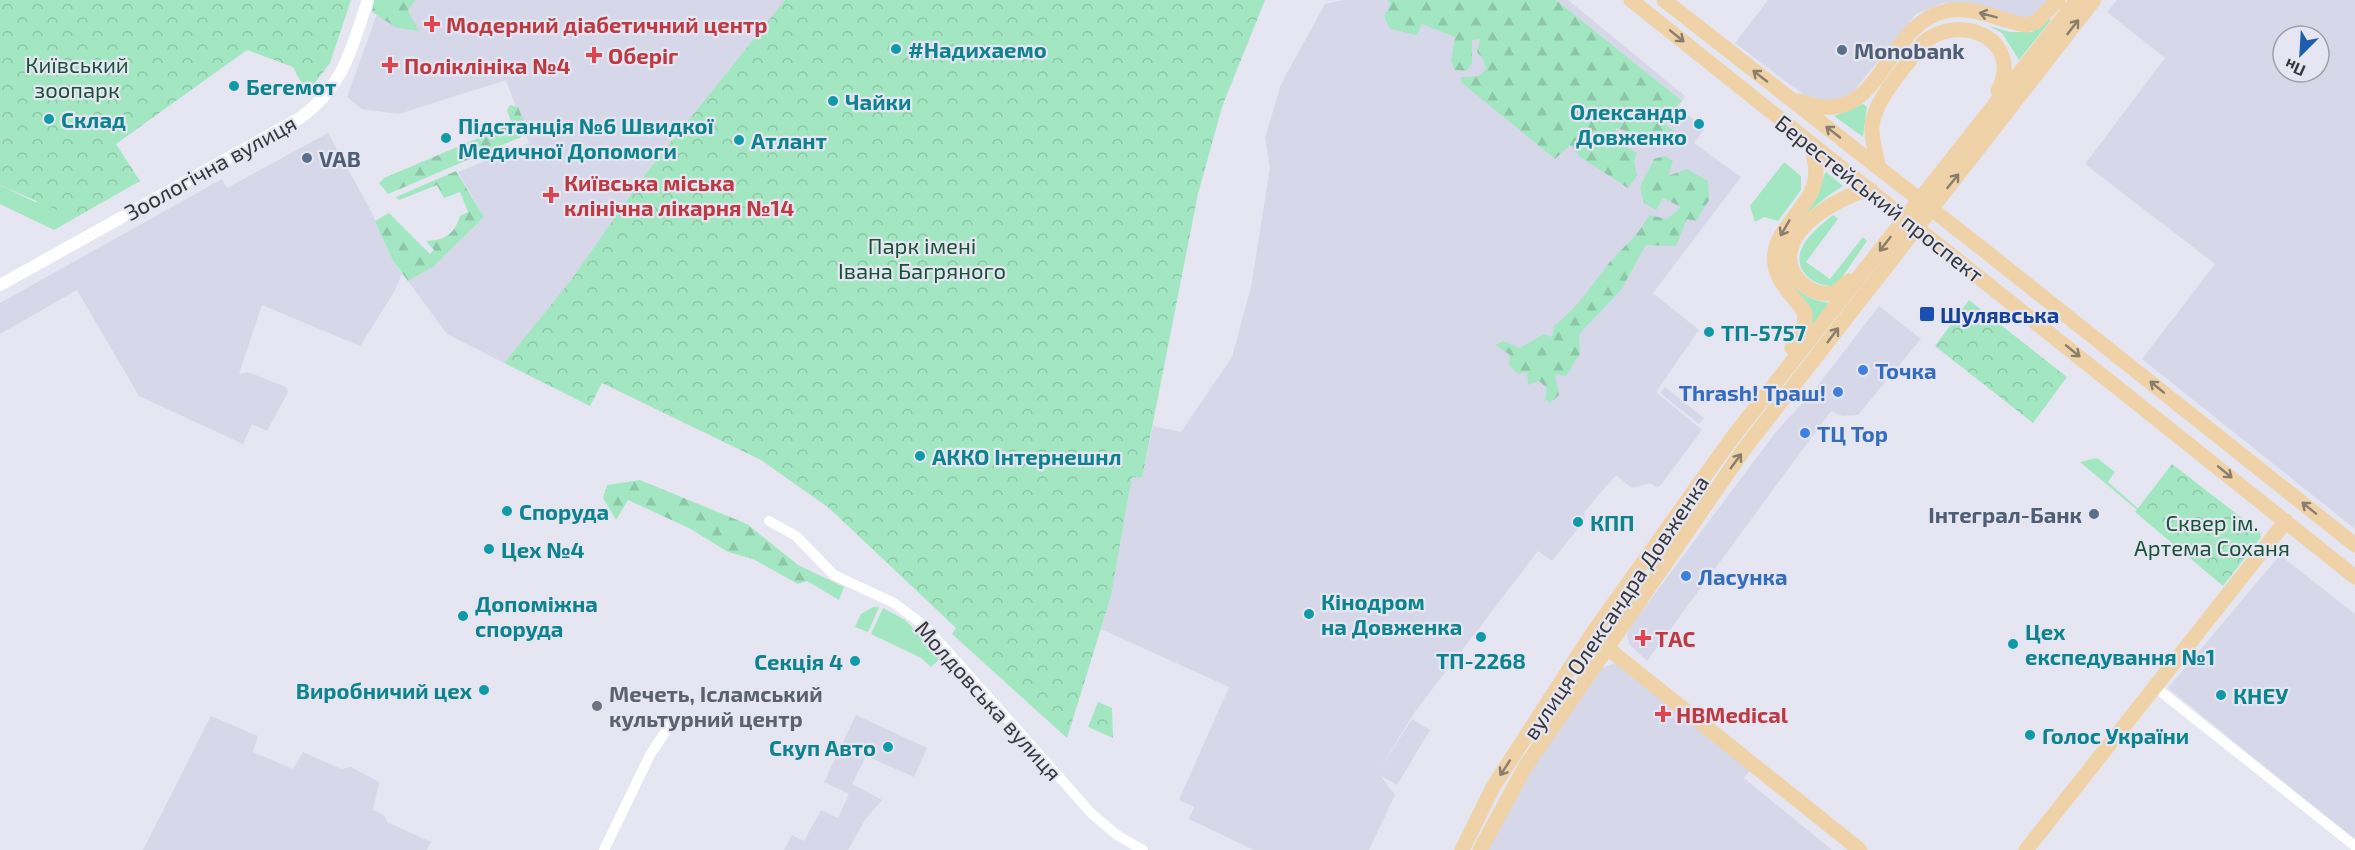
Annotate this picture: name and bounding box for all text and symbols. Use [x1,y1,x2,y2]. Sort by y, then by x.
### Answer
one-way arrow [1979,9,1998,21]
place label: Модерний діабетичний центр [446,11,768,37]
marker: Модерний діабетичний центр [423,15,441,33]
one-way arrow [2066,20,2079,36]
north arrow [2271,24,2331,84]
one-way arrow [1668,30,1684,43]
place label: #Надихаемо [908,36,1047,62]
place label: Monobank [1854,37,1965,63]
place label: Оберіг [608,42,678,68]
marker: #Надихаемо [889,42,903,56]
marker: Monobank [1835,43,1849,57]
marker: Оберіг [585,46,603,64]
park label: Київський зоопарк [25,51,129,102]
place label: Поліклініка №4 [404,52,571,78]
text: Пн [2281,55,2308,81]
marker: Поліклініка №4 [381,56,399,74]
one-way arrow [1753,69,1769,82]
place label: Бегемот [246,73,336,99]
marker: Бегемот [227,79,241,93]
place label: Чайки [845,88,911,114]
marker: Чайки [826,94,840,108]
place label: Олександр Довженко [1570,98,1687,149]
place label: Склад [61,106,126,132]
street label: Зоологічна вулиця [120,109,301,226]
street label: Берестейський проспект [1771,109,1989,287]
marker: Склад [42,112,56,126]
place label: Підстанція №6 Швидкої Медичної Допомоги [458,112,715,163]
marker: Олександр Довженко [1692,117,1706,131]
one-way arrow [1825,126,1841,139]
place label: Атлант [751,127,827,153]
marker: Підстанція №6 Швидкої Медичної Допомоги [439,131,453,145]
marker: Атлант [732,133,746,147]
place label: VAB [319,145,361,171]
marker: VAB [300,151,314,165]
place label: Київська міська клінічна лікарня №14 [564,169,794,220]
one-way arrow [1947,174,1960,190]
marker: Київська міська клінічна лікарня №14 [542,186,560,204]
one-way arrow [1779,219,1791,236]
park label: Парк імені Івана Багряного [838,232,1006,283]
one-way arrow [1879,236,1892,252]
place label: Шулявська [1940,301,2059,327]
marker: Шулявська [1918,305,1936,323]
place label: ТП-5757 [1721,319,1807,345]
marker: ТП-5757 [1702,325,1716,339]
one-way arrow [1826,327,1839,343]
one-way arrow [2064,344,2080,357]
place label: Точка [1875,357,1937,383]
marker: Точка [1856,363,1870,377]
place label: Thrash! Траш! [1679,379,1826,405]
one-way arrow [2149,380,2165,393]
marker: Thrash! Траш! [1831,385,1845,399]
place label: ТЦ Тор [1817,420,1888,446]
marker: ТЦ Тор [1798,426,1812,440]
place label: АККО Інтернешнл [932,443,1122,469]
marker: АККО Інтернешнл [913,449,927,463]
one-way arrow [1730,454,1742,470]
one-way arrow [2217,466,2233,479]
street label: вулиця Олександра Довженка [1517,470,1714,745]
place label: Споруда [519,498,609,524]
place label: Інтеграл-Банк [1928,501,2082,527]
one-way arrow [2301,502,2317,515]
marker: Споруда [500,504,514,518]
marker: Інтеграл-Банк [2087,507,2101,521]
place label: КПП [1590,509,1635,535]
park label: Сквер ім. Артема Соханя [2134,509,2290,560]
marker: КПП [1571,515,1585,529]
place label: Цех №4 [501,536,585,562]
marker: Цех №4 [482,542,496,556]
place label: Ласунка [1698,563,1788,589]
marker: Ласунка [1679,569,1693,583]
place label: Кінодром на Довженка [1321,588,1462,639]
place label: Допоміжна споруда [475,590,598,641]
marker: Кінодром на Довженка [1302,607,1316,621]
marker: Допоміжна споруда [456,609,470,623]
street label: Молдовська вулиця [910,615,1068,786]
place label: Цех експедування №1 [2025,618,2215,669]
place label: ТАС [1655,625,1695,651]
marker: ТП-2268 [1474,630,1488,644]
marker: ТАС [1636,631,1650,645]
marker: Цех експедування №1 [2006,637,2020,651]
place label: ТП-2268 [1436,647,1526,673]
place label: Секція 4 [754,648,843,674]
marker: Секція 4 [848,654,862,668]
place label: Виробничий цех [296,677,472,703]
place label: Мечеть, Ісламський культурний центр [609,680,823,731]
place label: КНЕУ [2233,682,2288,708]
marker: Виробничий цех [477,683,491,697]
marker: КНЕУ [2214,688,2228,702]
marker: Мечеть, Ісламський культурний центр [590,699,604,713]
place label: HBMedical [1676,701,1789,727]
marker: HBMedical [1654,705,1672,723]
place label: Голос України [2042,722,2189,748]
marker: Голос України [2023,728,2037,742]
place label: Скуп Авто [769,734,876,760]
marker: Скуп Авто [881,740,895,754]
one-way arrow [1499,759,1511,776]

